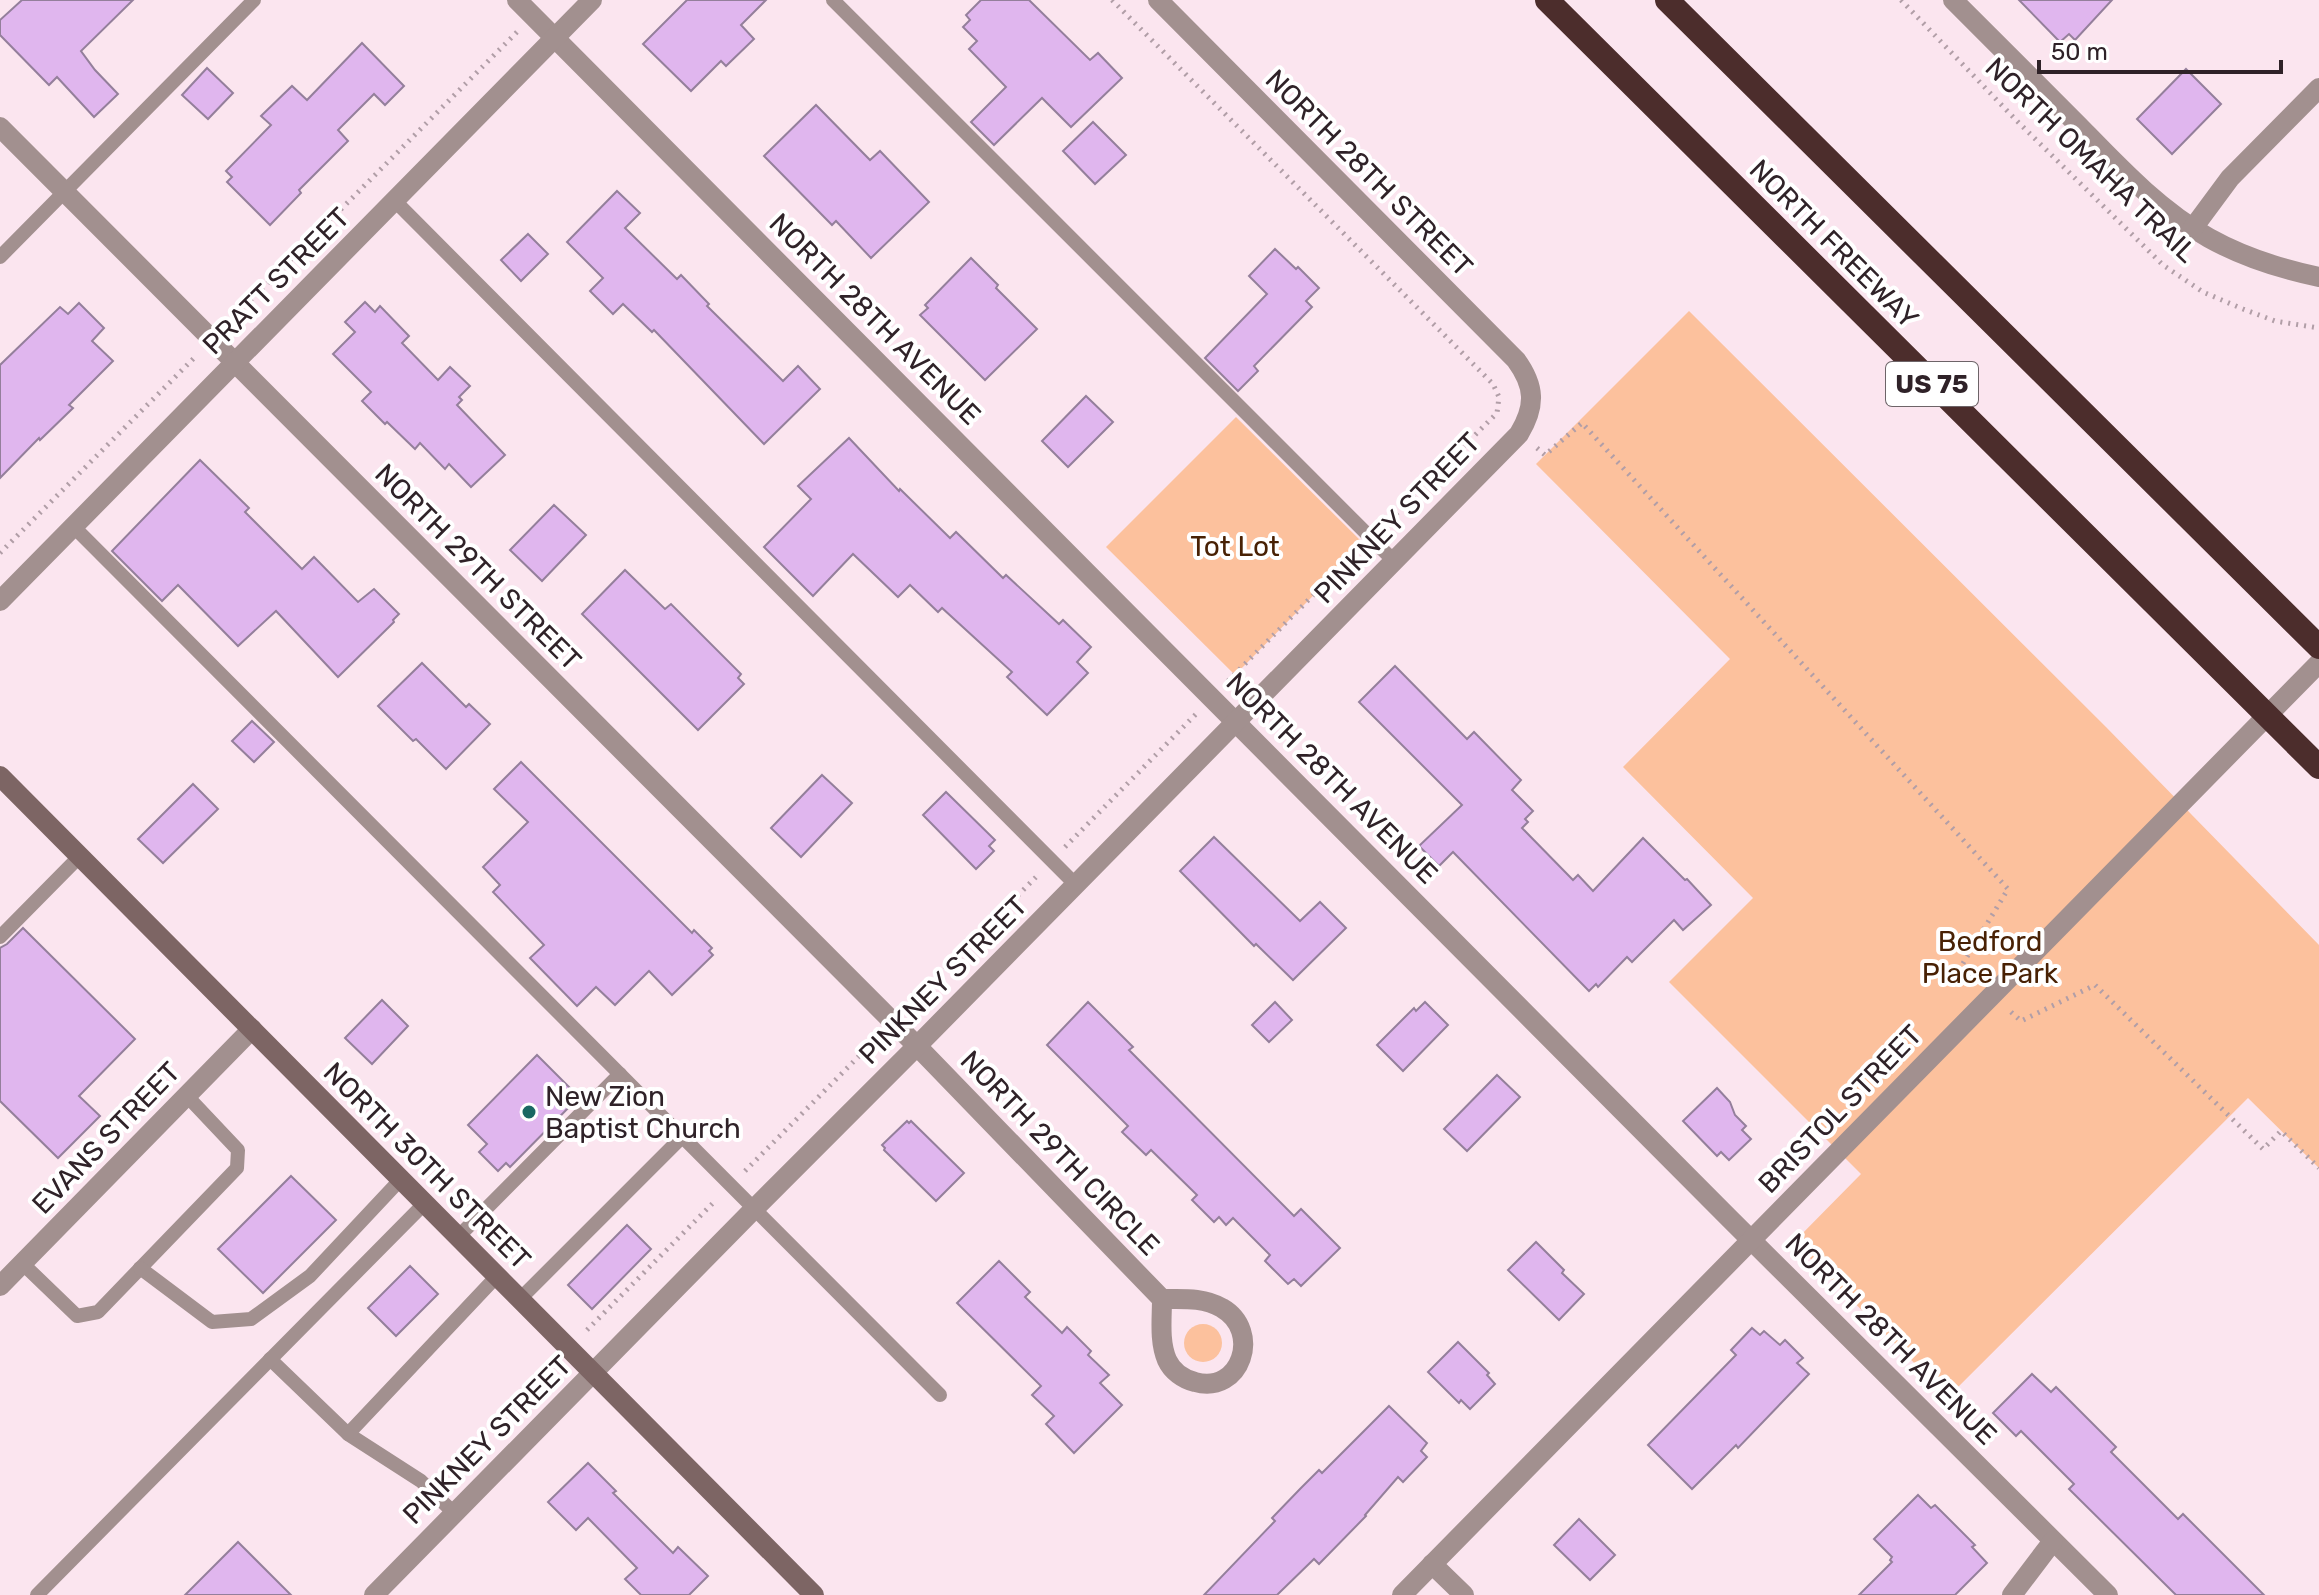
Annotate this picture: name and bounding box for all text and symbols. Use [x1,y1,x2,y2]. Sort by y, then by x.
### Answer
scale bar [2039,24,2281,74]
text: 50 m [2051,38,2108,66]
street label: NORTH OMAHA TRAIL [1979,51,2203,269]
street label: NORTH 28TH STREET [1259,63,1479,283]
street label: NORTH FREEWAY [1743,153,1925,335]
street label: PRATT STREET [196,201,356,361]
street label: NORTH 28TH AVENUE [763,207,987,431]
road number: US 75 [1886,362,1978,406]
street label: PINKNEY STREET [1307,426,1487,610]
street label: NORTH 29TH STREET [368,457,588,677]
park label: Tot Lot [1190,530,1280,563]
street label: NORTH 28TH AVENUE [1220,666,1444,890]
street label: PINKNEY STREET [852,889,1034,1071]
park label: Bedford Place Park [1922,925,2059,990]
street label: BRISTOL STREET [1752,1018,1928,1200]
street label: NORTH 29TH CIRCLE [954,1044,1166,1262]
street label: EVANS STREET [25,1055,187,1221]
street label: NORTH 30TH STREET [317,1056,537,1276]
place label: New Zion Baptist Church [545,1080,741,1145]
marker: New Zion Baptist Church [520,1103,538,1121]
street label: NORTH 28TH AVENUE [1779,1227,2003,1451]
street label: PINKNEY STREET [396,1349,578,1531]

